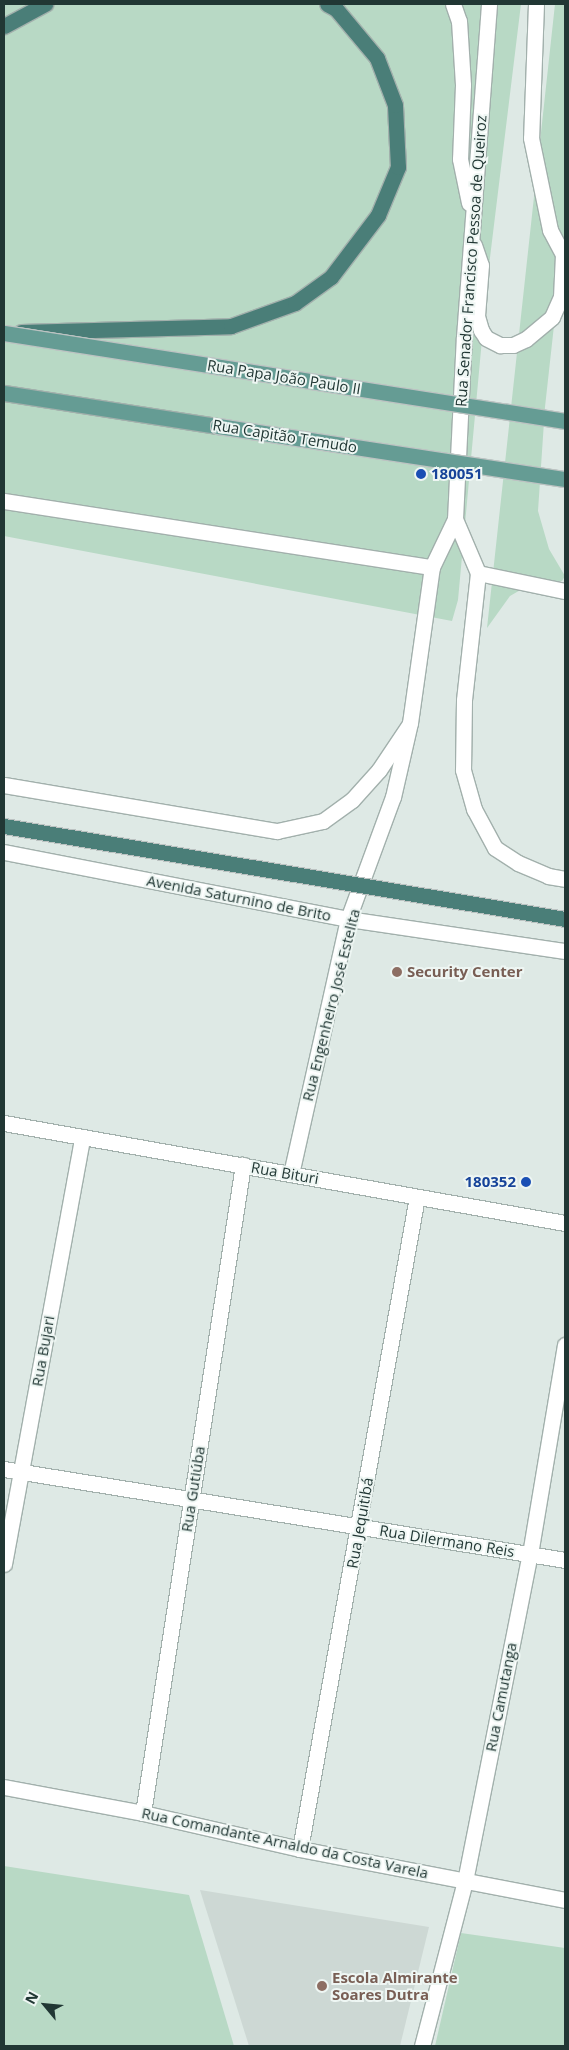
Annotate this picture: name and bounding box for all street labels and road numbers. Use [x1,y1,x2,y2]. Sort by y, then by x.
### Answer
street label: Rua Senador Francisco Pessoa de Queiroz [452,114,490,408]
street label: Rua Papa João Paulo II [206,356,362,398]
street label: Rua Capitão Temudo [211,416,359,456]
street label: Avenida Saturnino de Brito [145,871,333,925]
street label: Rua Engenheiro José Estelita [298,907,364,1103]
street label: Rua Bituri [250,1158,320,1188]
street label: Rua Bujari [28,1314,58,1388]
street label: Rua Gutiúba [177,1445,209,1533]
street label: Rua Jequitibá [343,1476,377,1570]
street label: Rua Dilermano Reis [378,1521,516,1561]
street label: Rua Camutanga [482,1641,520,1753]
street label: Rua Comandante Arnaldo da Costa Varela [140,1804,430,1882]

